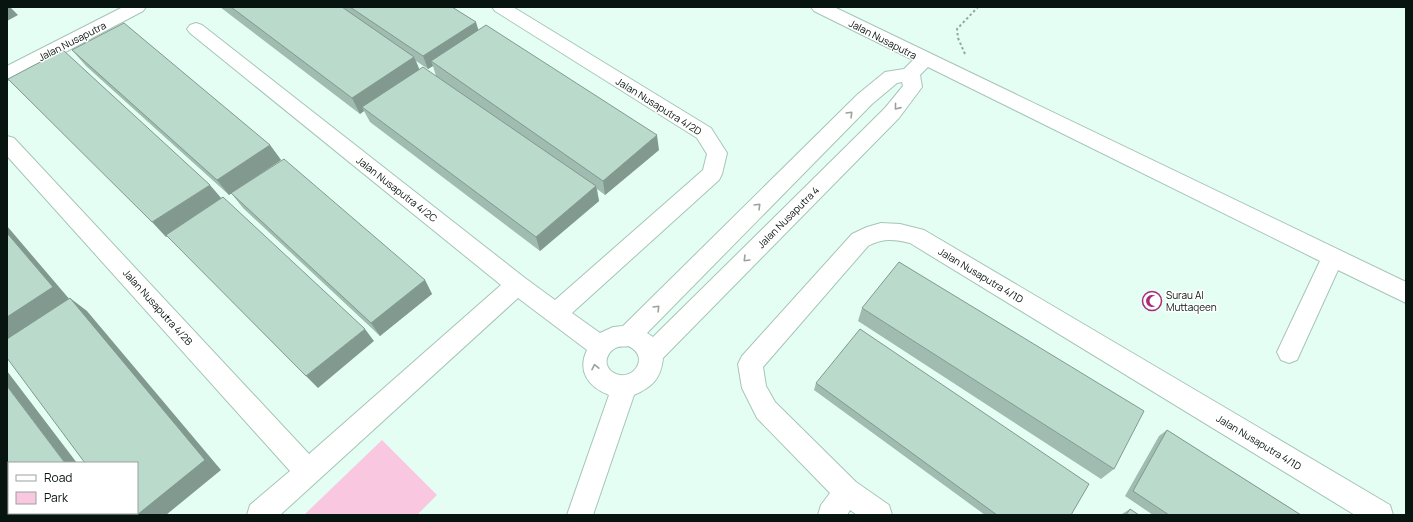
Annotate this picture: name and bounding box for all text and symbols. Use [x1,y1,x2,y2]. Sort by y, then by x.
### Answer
street label: Jalan Nusaputra [847,16,919,62]
street label: Jalan Nusaputra [36,18,108,64]
street label: Jalan Nusaputra 4/2D [613,74,705,138]
one-way arrow [894,103,901,110]
one-way arrow [845,111,853,119]
street label: Jalan Nusaputra 4/2C [354,153,440,225]
street label: Jalan Nusaputra 4 [754,183,822,251]
one-way arrow [753,203,761,211]
street label: Jalan Nusaputra 4/1D [936,244,1026,306]
one-way arrow [743,254,751,262]
street label: Jalan Nusaputra 4/2B [120,266,196,348]
place label: Surau Al Muttaqeen [1166,288,1217,314]
mosque icon: Surau Al Muttaqeen [1141,290,1163,312]
one-way arrow [652,305,659,313]
one-way arrow [592,363,600,370]
street label: Jalan Nusaputra 4/1D [1214,411,1304,473]
legend [8,462,138,514]
text: Road [44,469,72,486]
text: Park [44,489,69,506]

